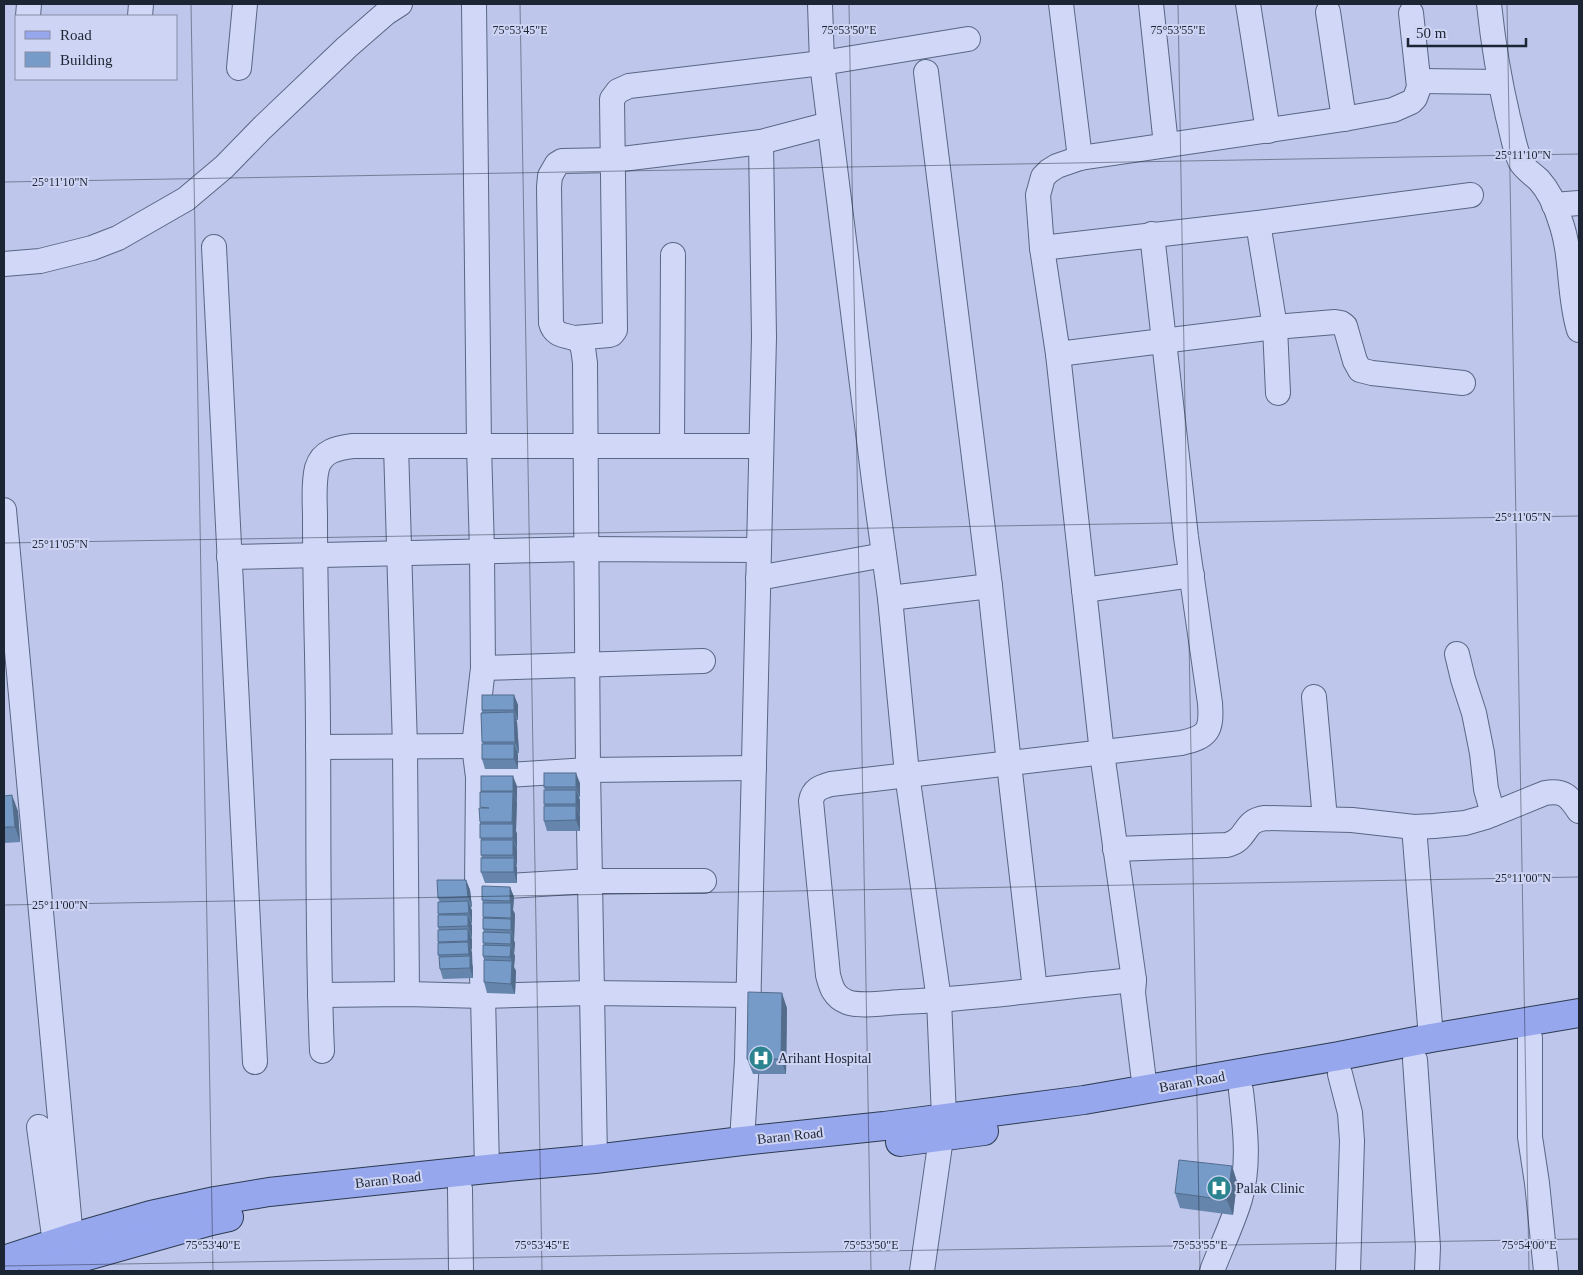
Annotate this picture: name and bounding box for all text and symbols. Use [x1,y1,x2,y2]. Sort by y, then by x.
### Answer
legend [15,15,178,80]
scale bar [1408,15,1526,47]
text: 75°53'45"E [492,23,548,37]
text: 75°53'50"E [821,23,877,37]
text: 75°53'55"E [1150,23,1206,37]
text: 50 m [1416,25,1447,41]
text: Road [60,27,92,43]
text: Building [60,52,113,68]
text: 25°11'10"N [1495,148,1551,162]
text: 25°11'10"N [32,175,88,189]
text: 25°11'05"N [1495,510,1551,524]
text: 25°11'05"N [32,537,88,551]
text: 25°11'00"N [1495,871,1551,885]
text: 25°11'00"N [32,898,88,912]
hospital icon: Arihant Hospital [748,1045,774,1071]
place label: Arihant Hospital [778,1051,872,1066]
street label: Baran Road [1158,1069,1226,1095]
street label: Baran Road [756,1125,824,1147]
street label: Baran Road [354,1169,422,1191]
hospital icon: Palak Clinic [1206,1175,1232,1201]
place label: Palak Clinic [1236,1181,1305,1196]
text: 75°53'40"E [185,1238,241,1252]
text: 75°53'45"E [514,1238,570,1252]
text: 75°53'50"E [843,1238,899,1252]
text: 75°53'55"E [1172,1238,1228,1252]
text: 75°54'00"E [1501,1238,1557,1252]

